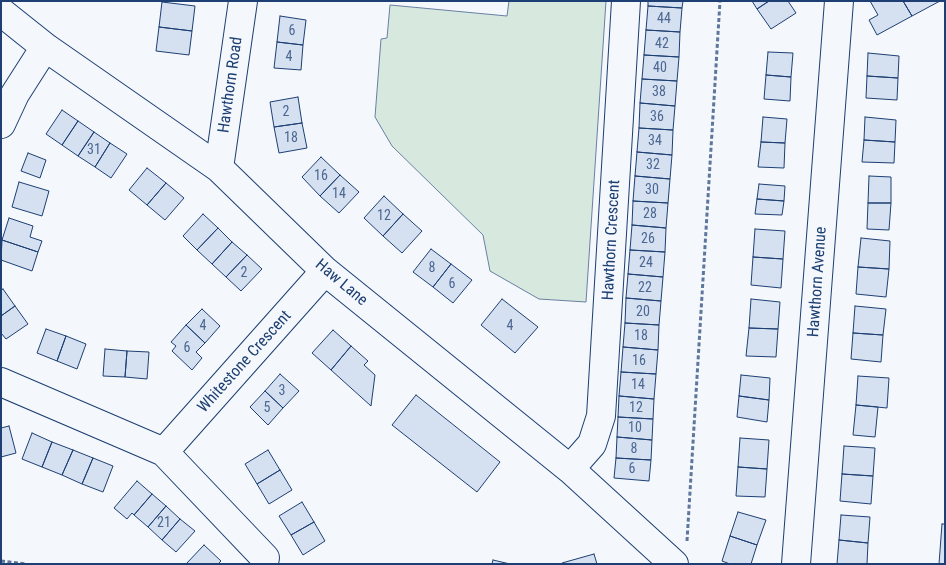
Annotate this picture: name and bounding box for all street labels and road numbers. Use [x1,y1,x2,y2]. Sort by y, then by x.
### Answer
street label: Hawthorn Road [215,36,247,134]
street label: Hawthorn Crescent [599,179,625,301]
street label: Hawthorn Avenue [805,226,831,338]
street label: Haw Lane [311,256,371,310]
street label: Whitestone Crescent [194,307,296,417]

